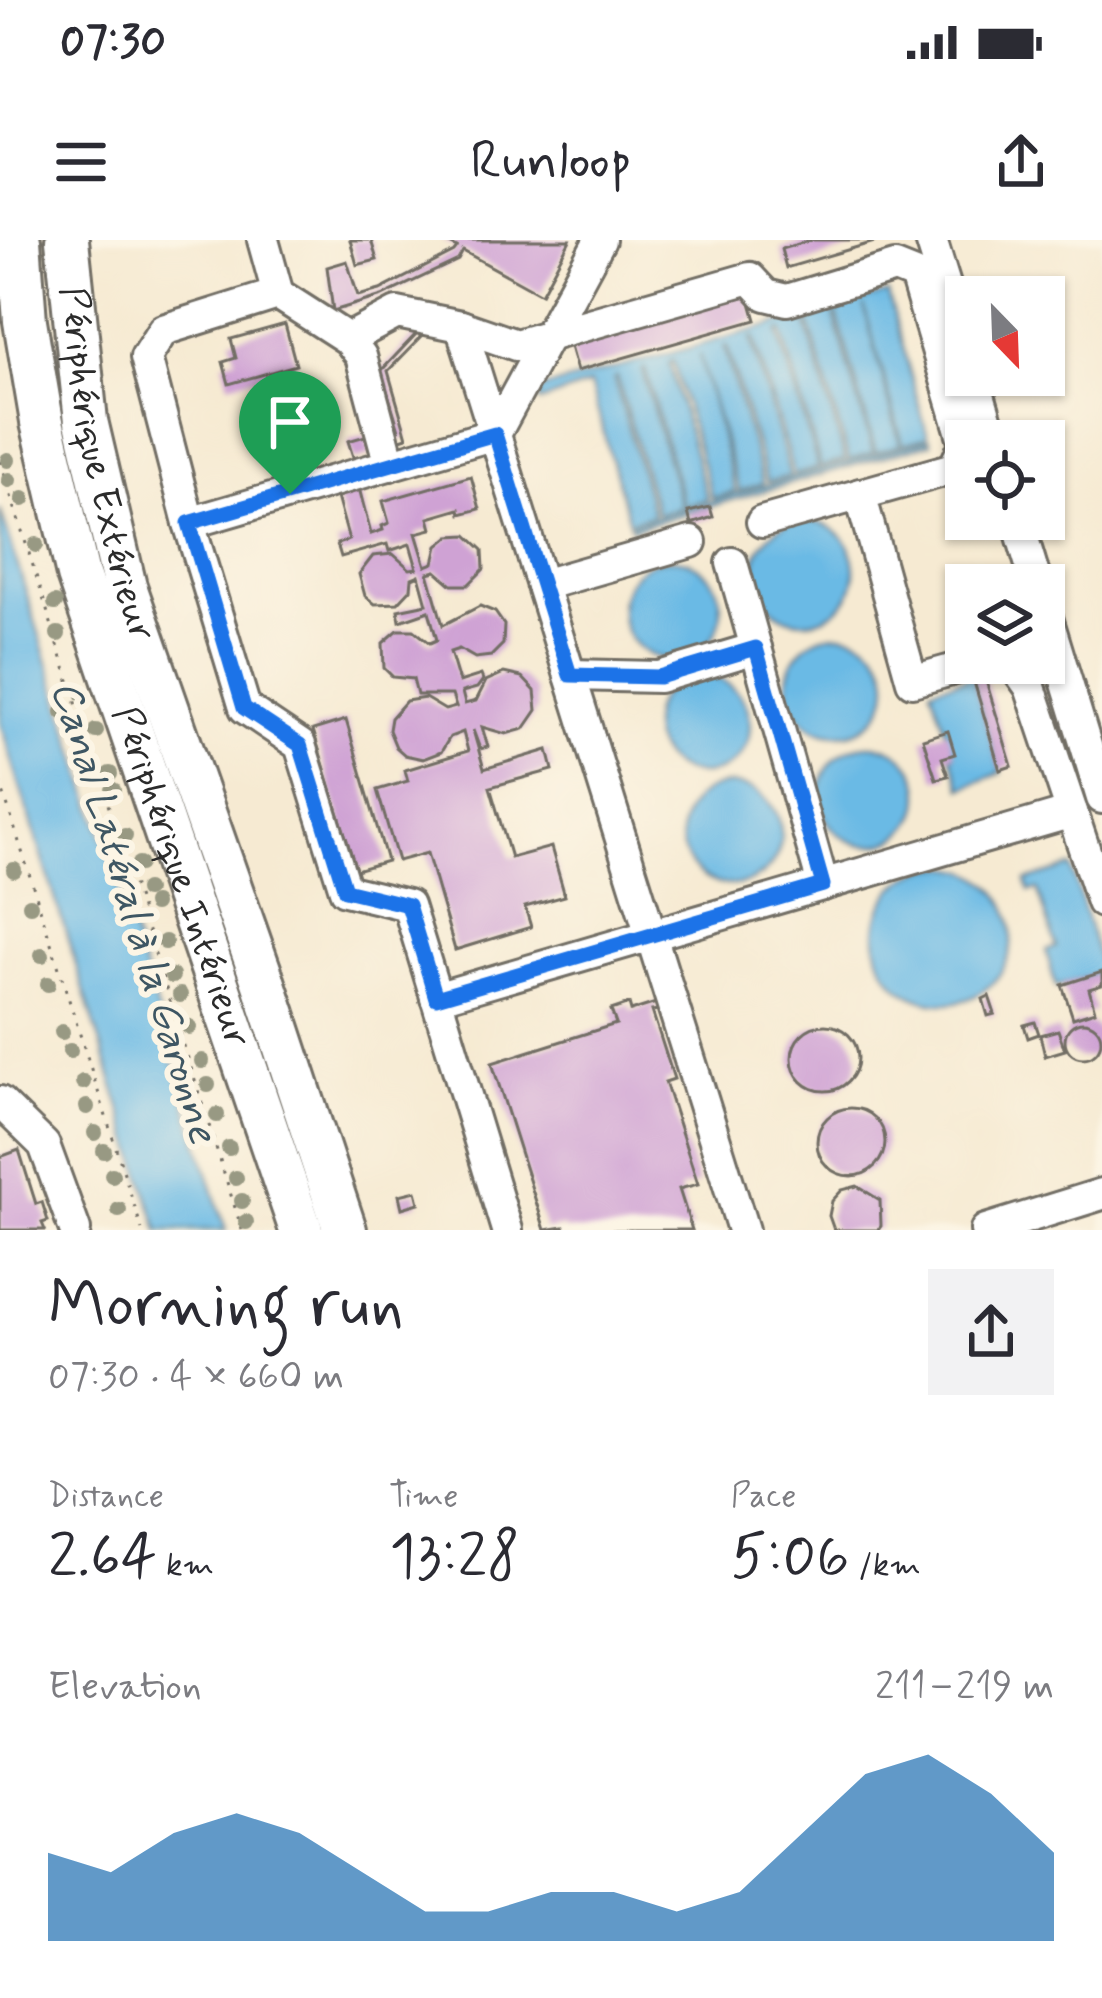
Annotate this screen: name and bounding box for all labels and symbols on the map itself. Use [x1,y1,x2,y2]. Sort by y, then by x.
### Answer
north arrow [945,276,1065,396]
street label: Périphérique Extérieur [47,284,168,649]
pin [239,371,341,494]
water label: Canal Latéral à la Garonne [36,674,230,1151]
street label: Périphérique Intérieur [99,700,263,1055]

